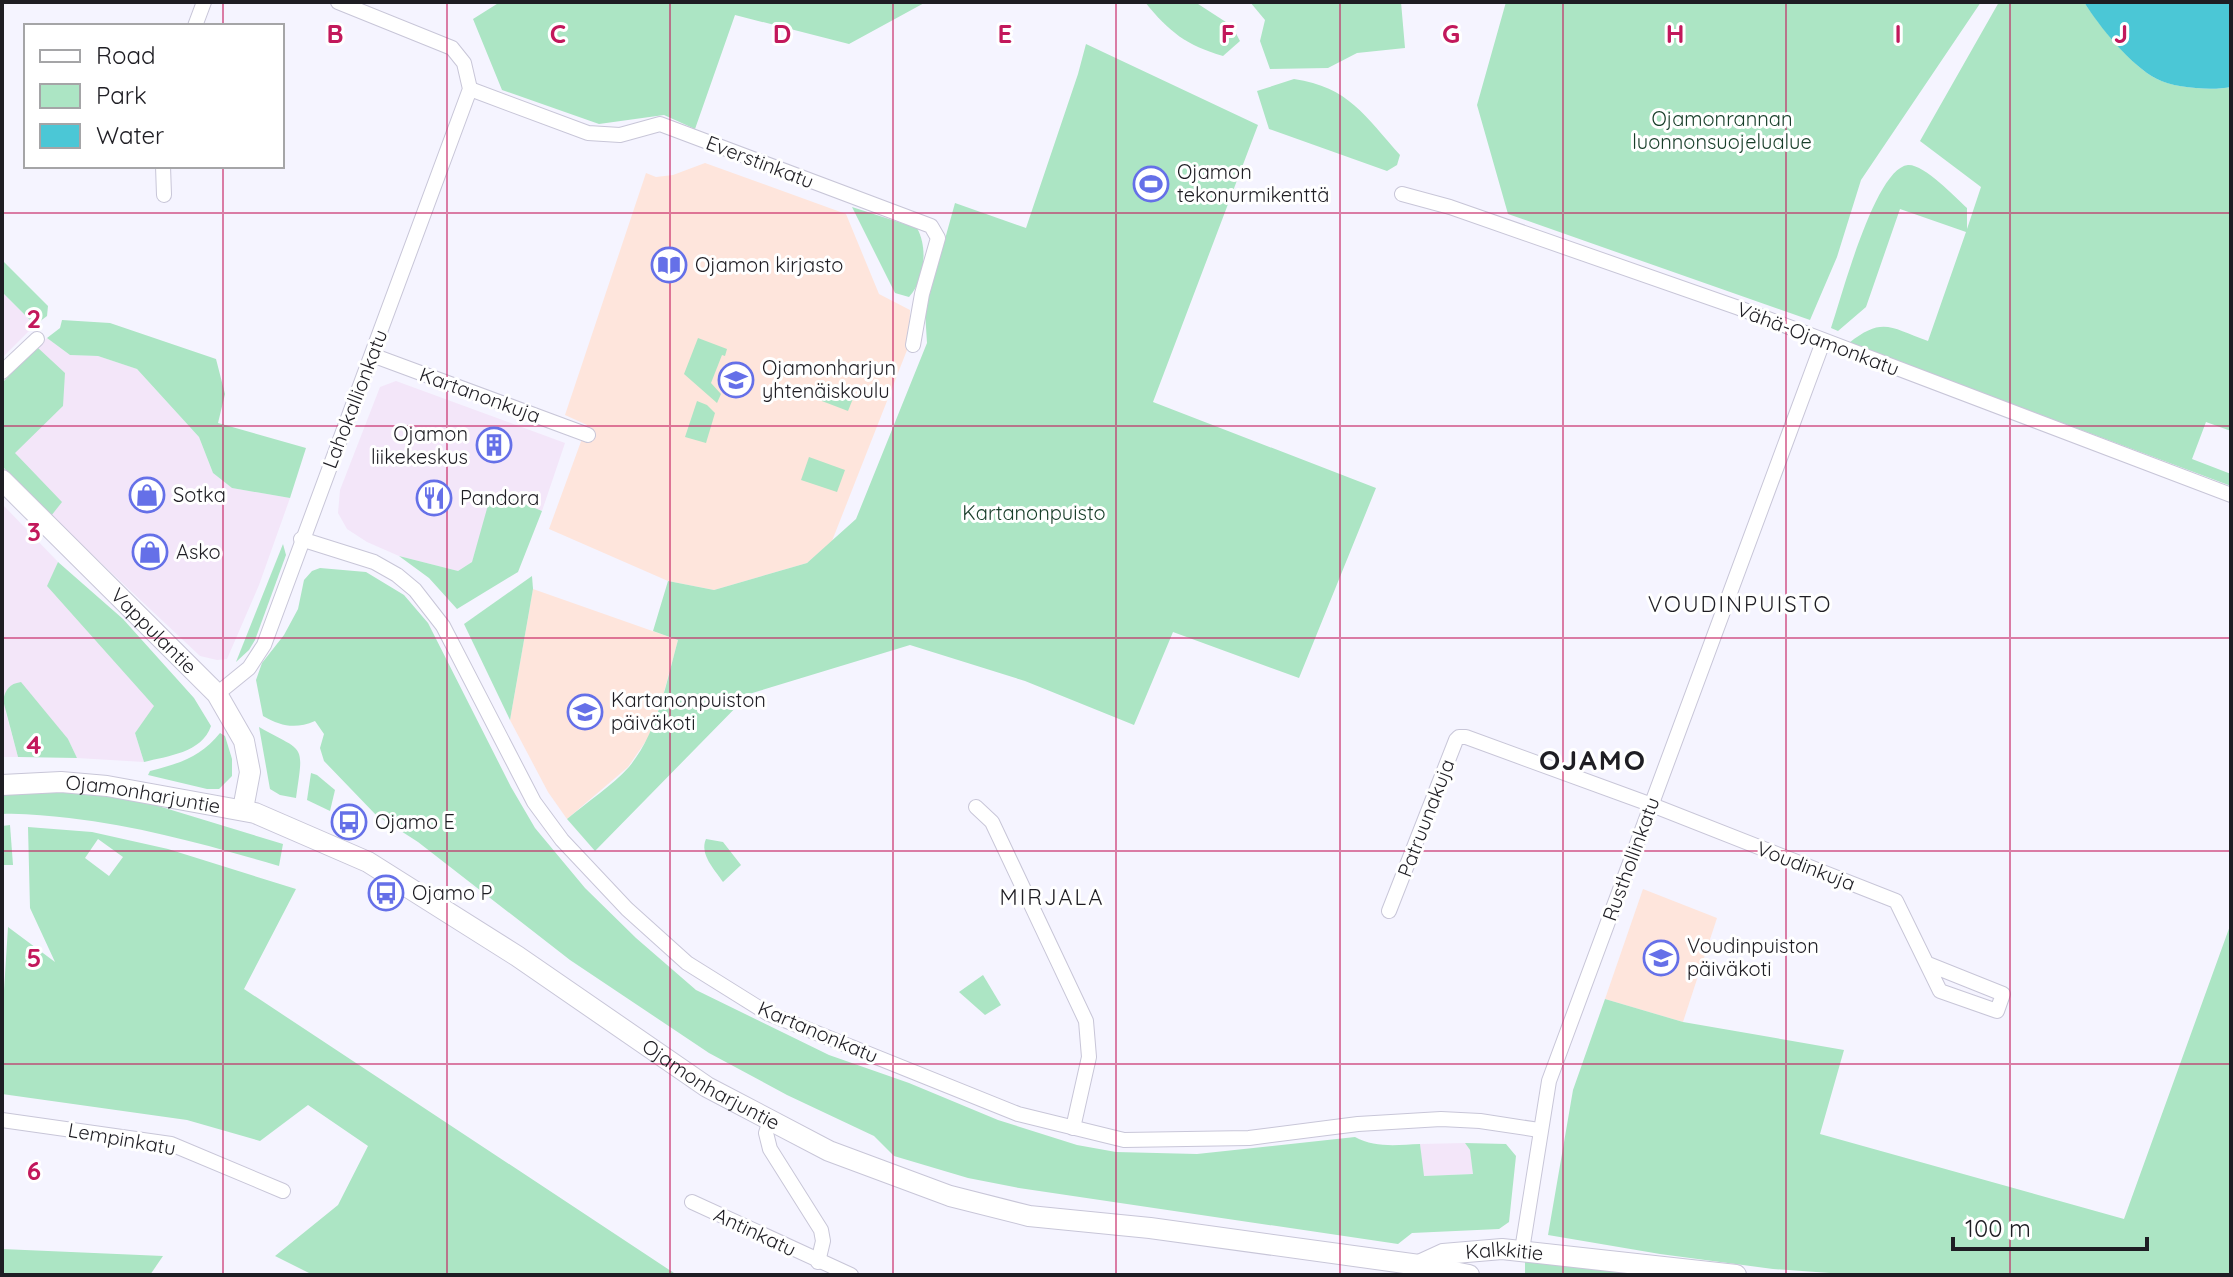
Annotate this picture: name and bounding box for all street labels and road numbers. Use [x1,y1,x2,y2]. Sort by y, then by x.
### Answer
street label: Everstinkatu [703,130,818,194]
street label: Vähä-Ojamonkatu [1733,296,1903,381]
street label: Lahokallionkatu [317,326,393,472]
street label: Kartanonkuja [416,361,544,428]
street label: Vappulantie [106,582,202,679]
street label: Patruunakuja [1392,755,1459,880]
street label: Ojamonharjuntie [65,769,222,818]
street label: Rusthollinkatu [1597,793,1665,924]
street label: Voudinkuja [1753,835,1859,896]
street label: Kartanonkatu [754,995,882,1068]
street label: Ojamonharjuntie [638,1033,784,1135]
street label: Lempinkatu [66,1117,178,1160]
street label: Antinkatu [710,1202,800,1261]
street label: Kalkkitie [1464,1236,1545,1266]

